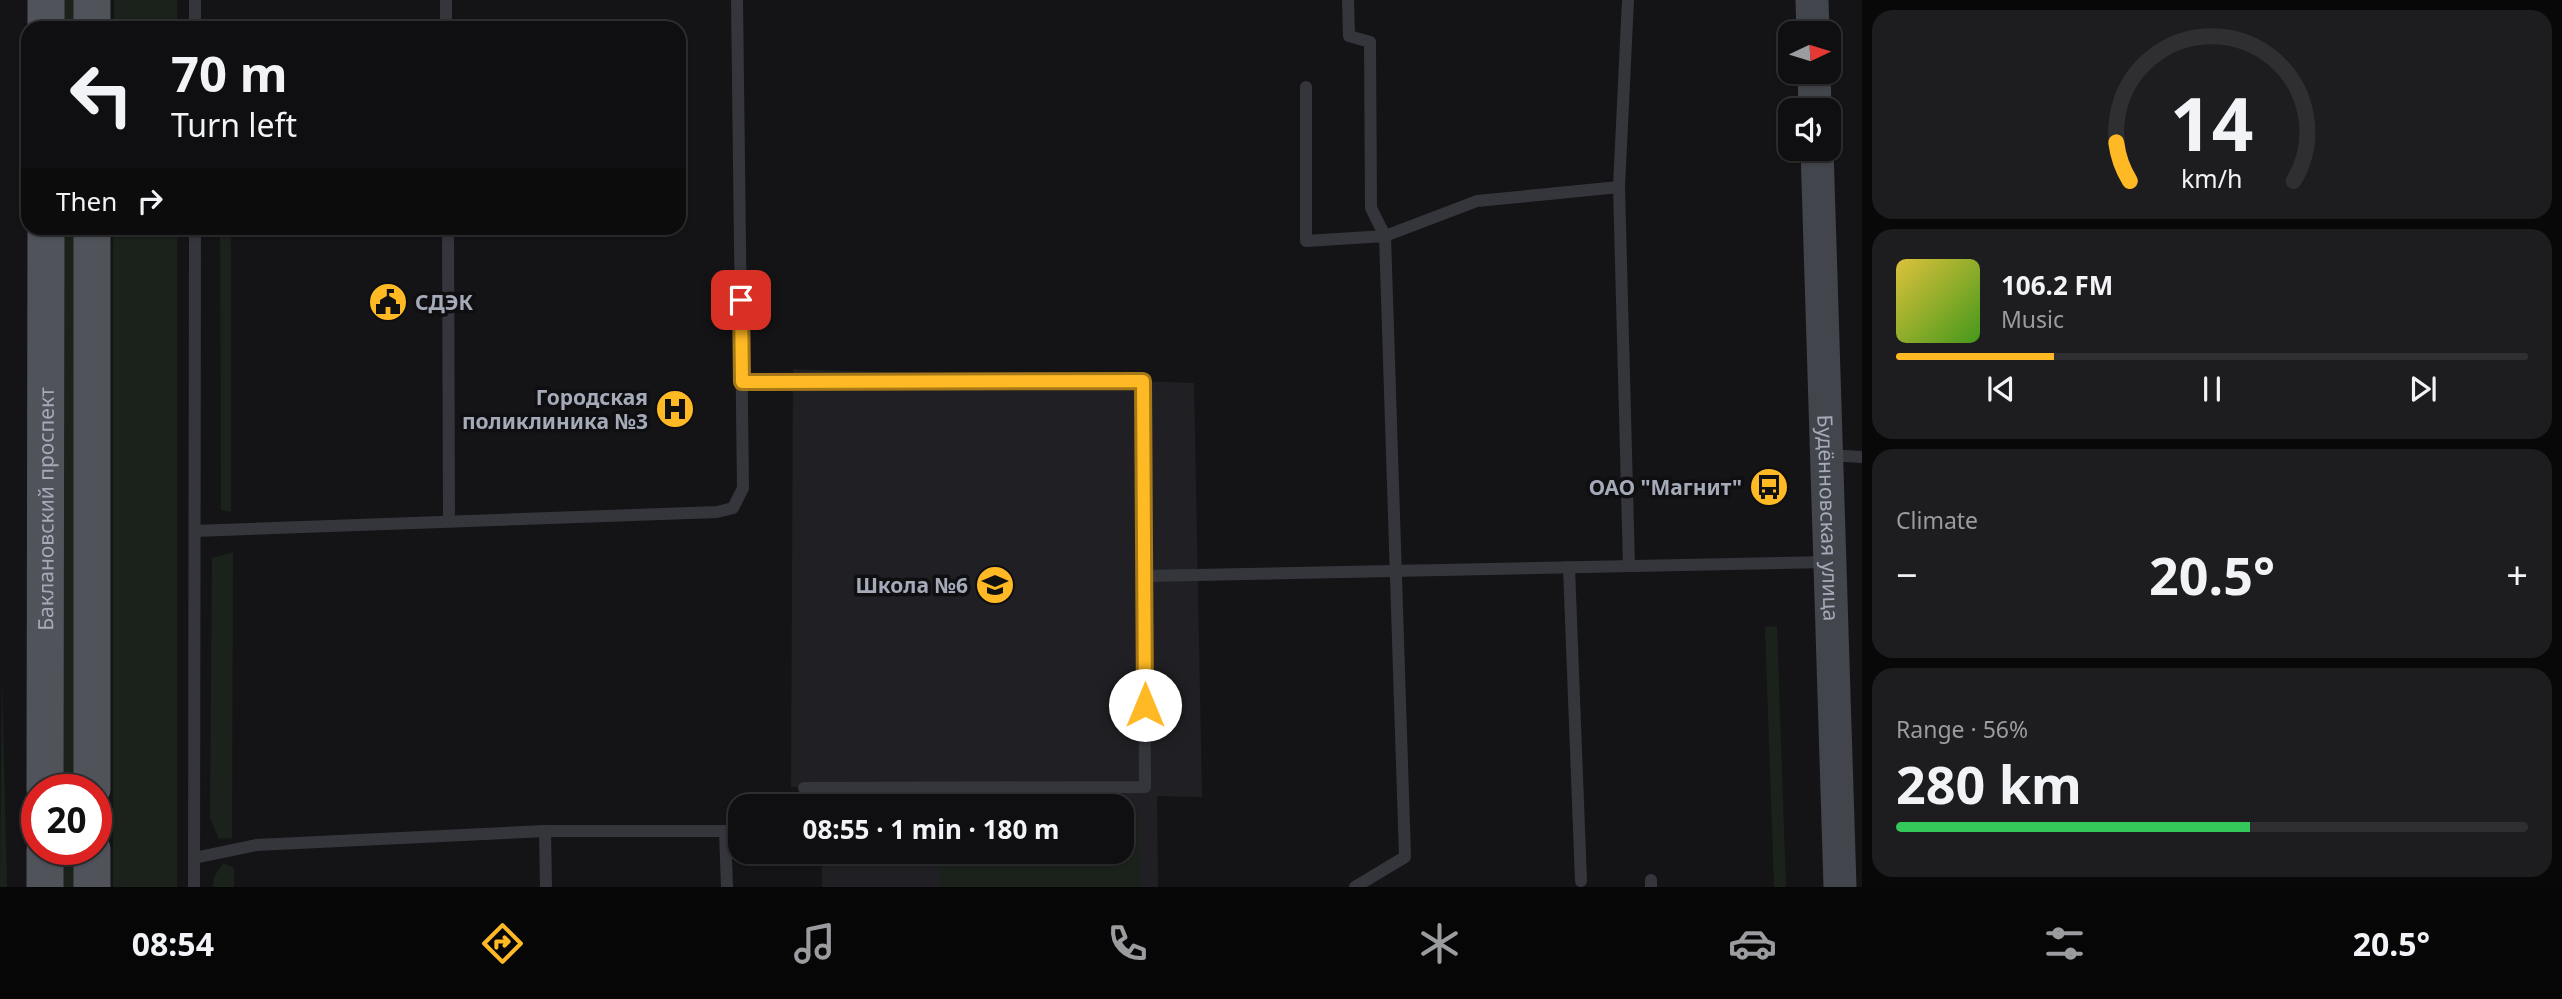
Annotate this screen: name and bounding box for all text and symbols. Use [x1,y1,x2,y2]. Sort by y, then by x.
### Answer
north arrow [1778,21,1841,84]
map controls [1778,21,1841,161]
text: 70 m [171,40,288,106]
icon: left [56,49,147,140]
text: 14 [2170,73,2254,172]
button: sound [1778,98,1841,161]
text: Turn left [171,103,297,146]
text: km/h [2181,160,2243,194]
icon: right [131,182,169,220]
text: Then [56,183,117,219]
text: 106.2 FM [2001,267,2113,303]
pin [711,270,771,330]
public building icon: СДЭК [367,281,409,323]
icon: arrive [722,281,760,319]
place label: СДЭК [415,288,474,316]
text: Music [2001,303,2064,335]
icon: previous [1982,370,2020,408]
icon: pause [2193,370,2231,408]
icon: next [2404,370,2442,408]
place label: Городская поликлиника №3 [462,383,648,435]
street label: Баклановский проспект [31,387,60,631]
hospital icon: Городская поликлиника №3 [654,388,696,430]
street label: Будённовская улица [1811,414,1846,622]
bus stop icon: ОАО "Магнит" [1748,466,1790,508]
place label: ОАО "Магнит" [1589,473,1742,501]
text: Climate [1896,504,1978,536]
text: 20.5° [2149,539,2275,610]
text: − [1896,548,1918,600]
text: + [2506,548,2528,600]
school or university icon: Школа №6 [974,564,1016,606]
place label: Школа №6 [855,571,968,599]
position arrow [1108,668,1182,742]
text: Range · 56% [1896,713,2028,745]
text: 280 km [1896,748,2082,819]
speed limit sign: 20 [21,774,112,865]
text: 08:55 · 1 min · 180 m [803,811,1059,847]
icon: directions [478,919,527,968]
icon: music [790,919,839,968]
icon: phone [1103,919,1152,968]
icon: climate [1415,919,1464,968]
icon: car [1728,919,1777,968]
icon: filters [2040,919,2089,968]
text: 08:54 [132,922,214,965]
text: 20.5° [2353,922,2430,965]

